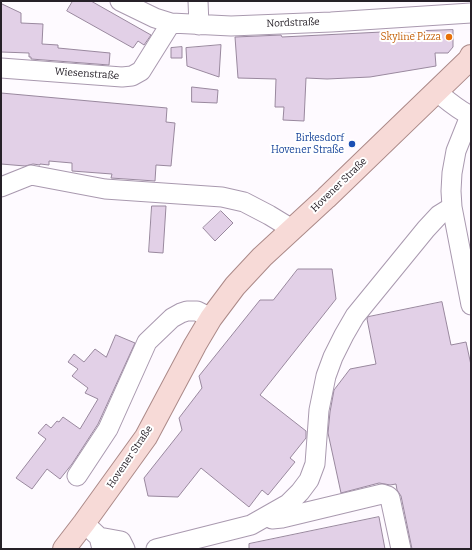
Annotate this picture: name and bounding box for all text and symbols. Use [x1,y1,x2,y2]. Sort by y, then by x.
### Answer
street label: Nordstraße [266,16,320,30]
place label: Skyline Pizza [381,31,441,43]
marker: Skyline Pizza [444,32,454,42]
street label: Wiesenstraße [54,66,120,82]
place label: Birkesdorf Hovener Straße [271,132,344,156]
marker: Birkesdorf Hovener Straße [347,139,357,149]
street label: Hovener Straße [309,155,369,215]
street label: Hovener Straße [105,423,155,491]

